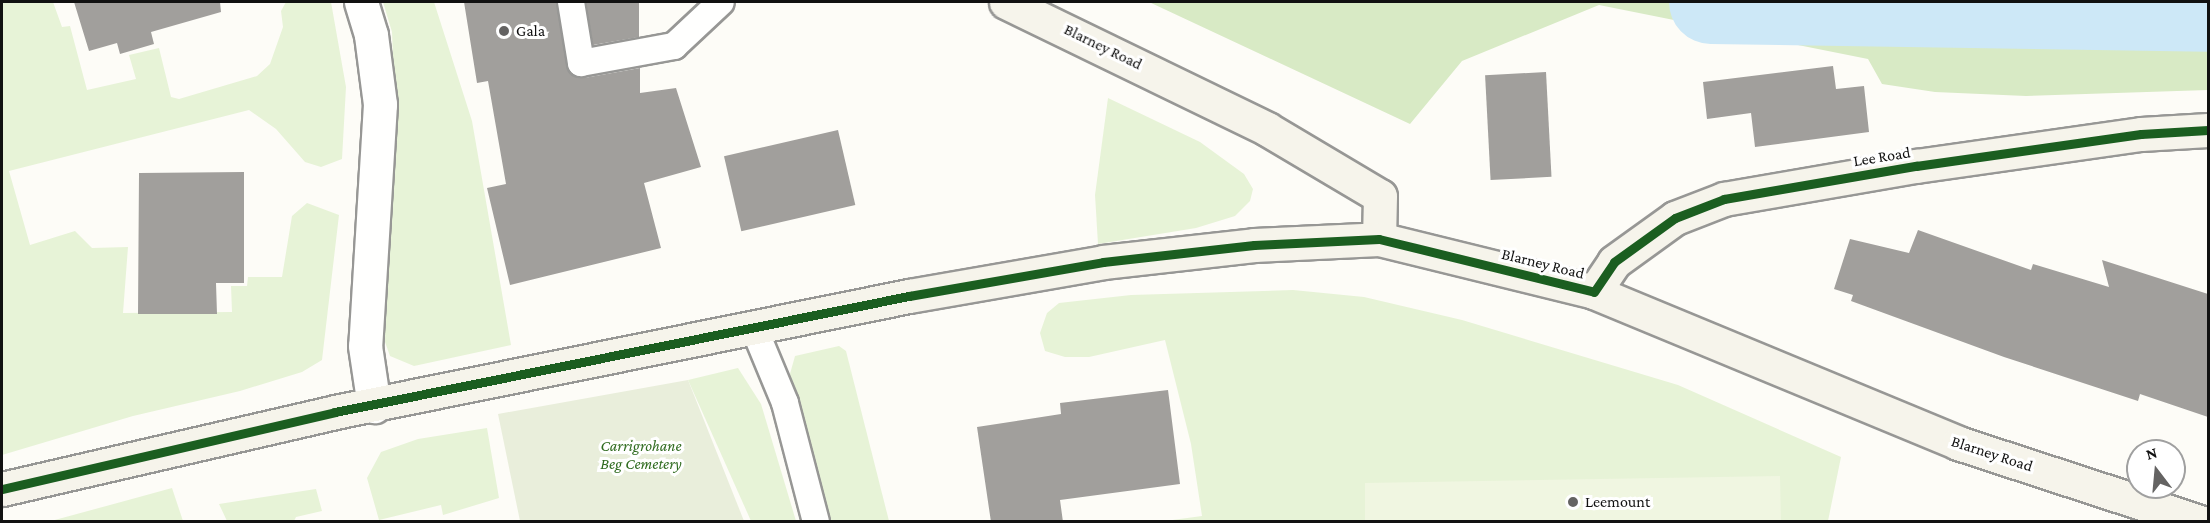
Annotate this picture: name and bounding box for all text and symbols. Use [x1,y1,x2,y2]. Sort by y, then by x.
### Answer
street label: Blarney Road [1061,20,1145,74]
place label: Gala [516,21,545,41]
marker: Gala [497,24,511,38]
street label: Lee Road [1852,143,1912,171]
street label: Blarney Road [1500,244,1586,284]
street label: Blarney Road [1949,432,2035,476]
park label: Carrigrohane Beg Cemetery [600,436,682,474]
north arrow [2126,439,2186,499]
text: N [2144,443,2159,463]
place label: Leemount [1585,492,1650,512]
marker: Leemount [1566,495,1580,509]

